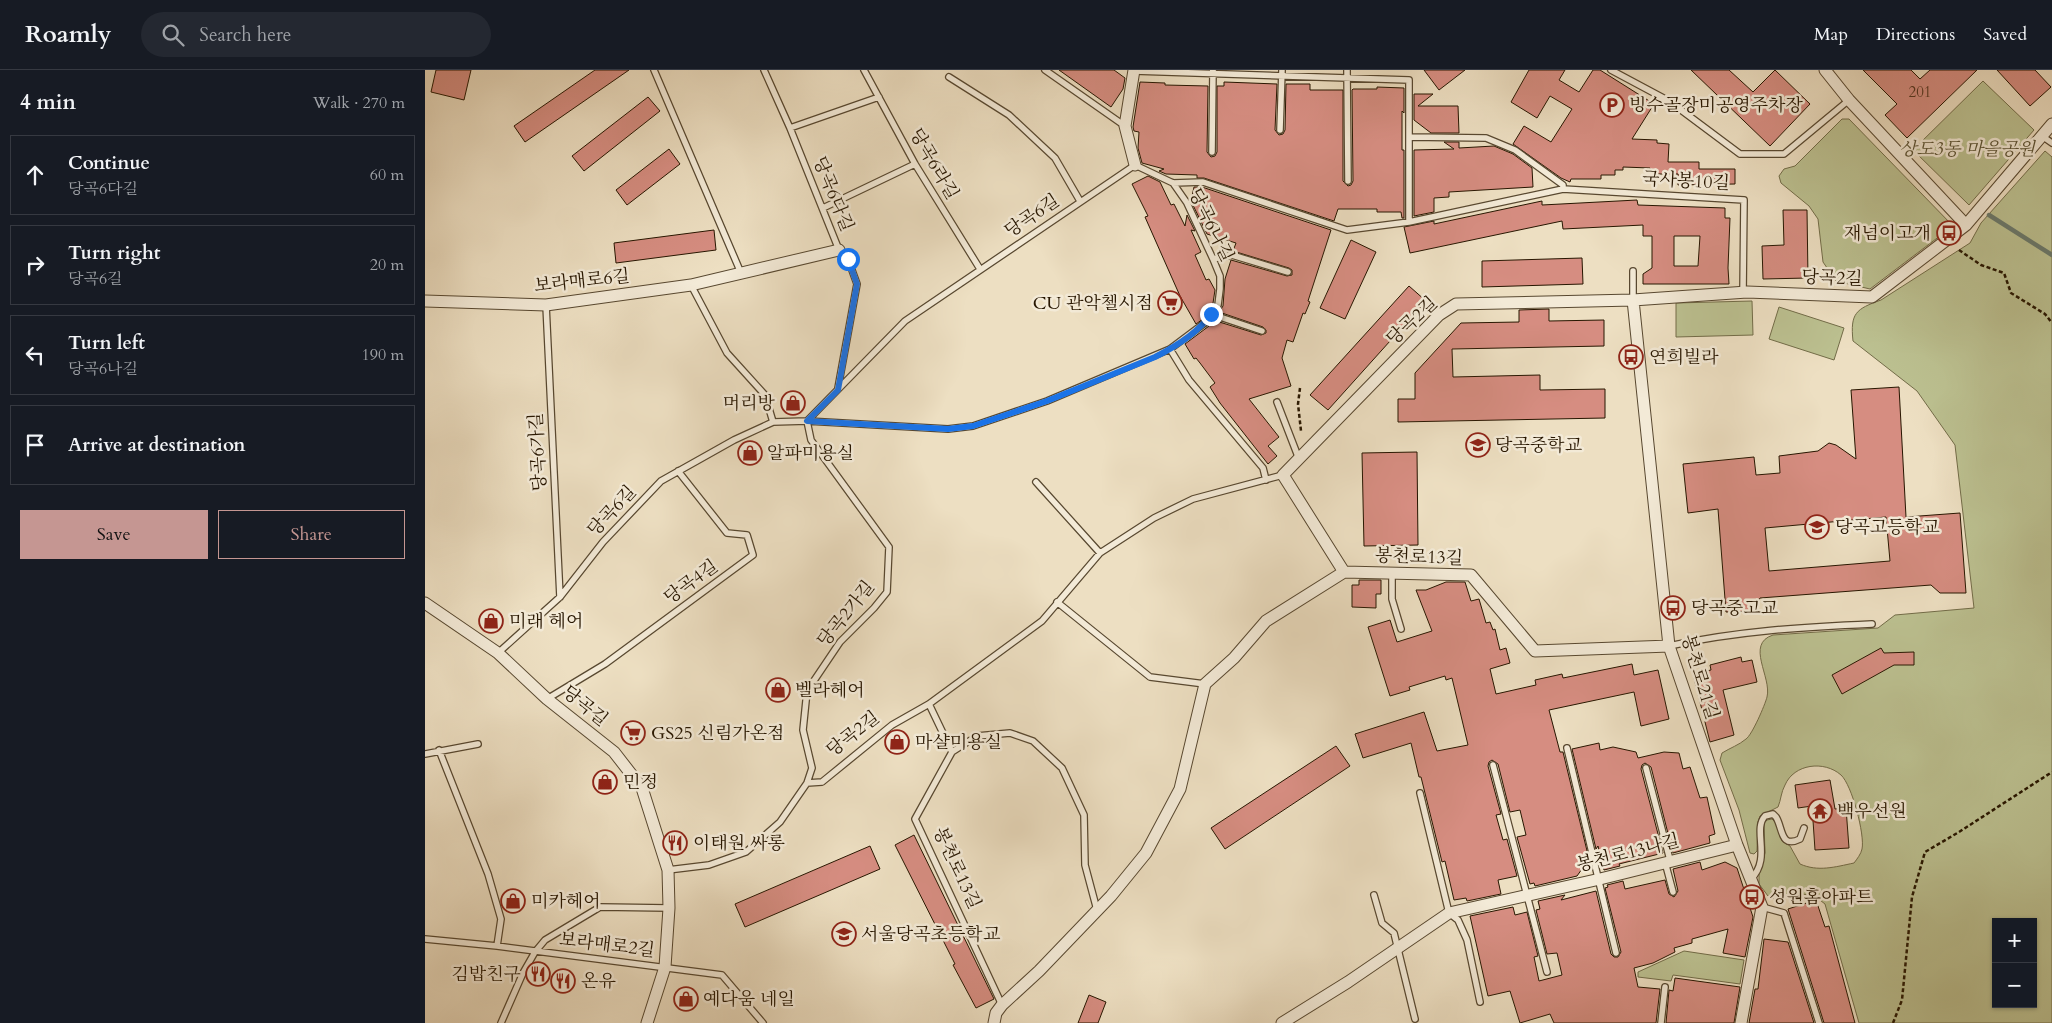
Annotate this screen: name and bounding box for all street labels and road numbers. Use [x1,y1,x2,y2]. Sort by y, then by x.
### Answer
street label: 당곡6라길 [903,124,965,204]
street label: 당곡6다길 [807,153,859,235]
street label: 국사봉10길 [1641,166,1731,196]
street label: 당곡6나길 [1182,184,1240,266]
street label: 당곡6길 [1000,188,1064,244]
street label: 보라매로6길 [533,264,631,298]
street label: 당곡2길 [1801,264,1863,292]
street label: 당곡2길 [1381,291,1443,351]
street label: 당곡6가길 [523,412,553,492]
street label: 당곡6길 [582,480,642,542]
street label: 봉천로13길 [1375,543,1463,571]
street label: 당곡4길 [659,554,723,610]
street label: 당곡2가길 [811,576,881,652]
street label: 봉천로21길 [1675,631,1725,723]
street label: 당곡길 [557,680,613,732]
street label: 당곡2길 [821,705,885,763]
street label: 봉천로13길 [927,823,987,913]
street label: 봉천로13나길 [1574,828,1682,878]
street label: 보라매로2길 [558,927,656,963]

